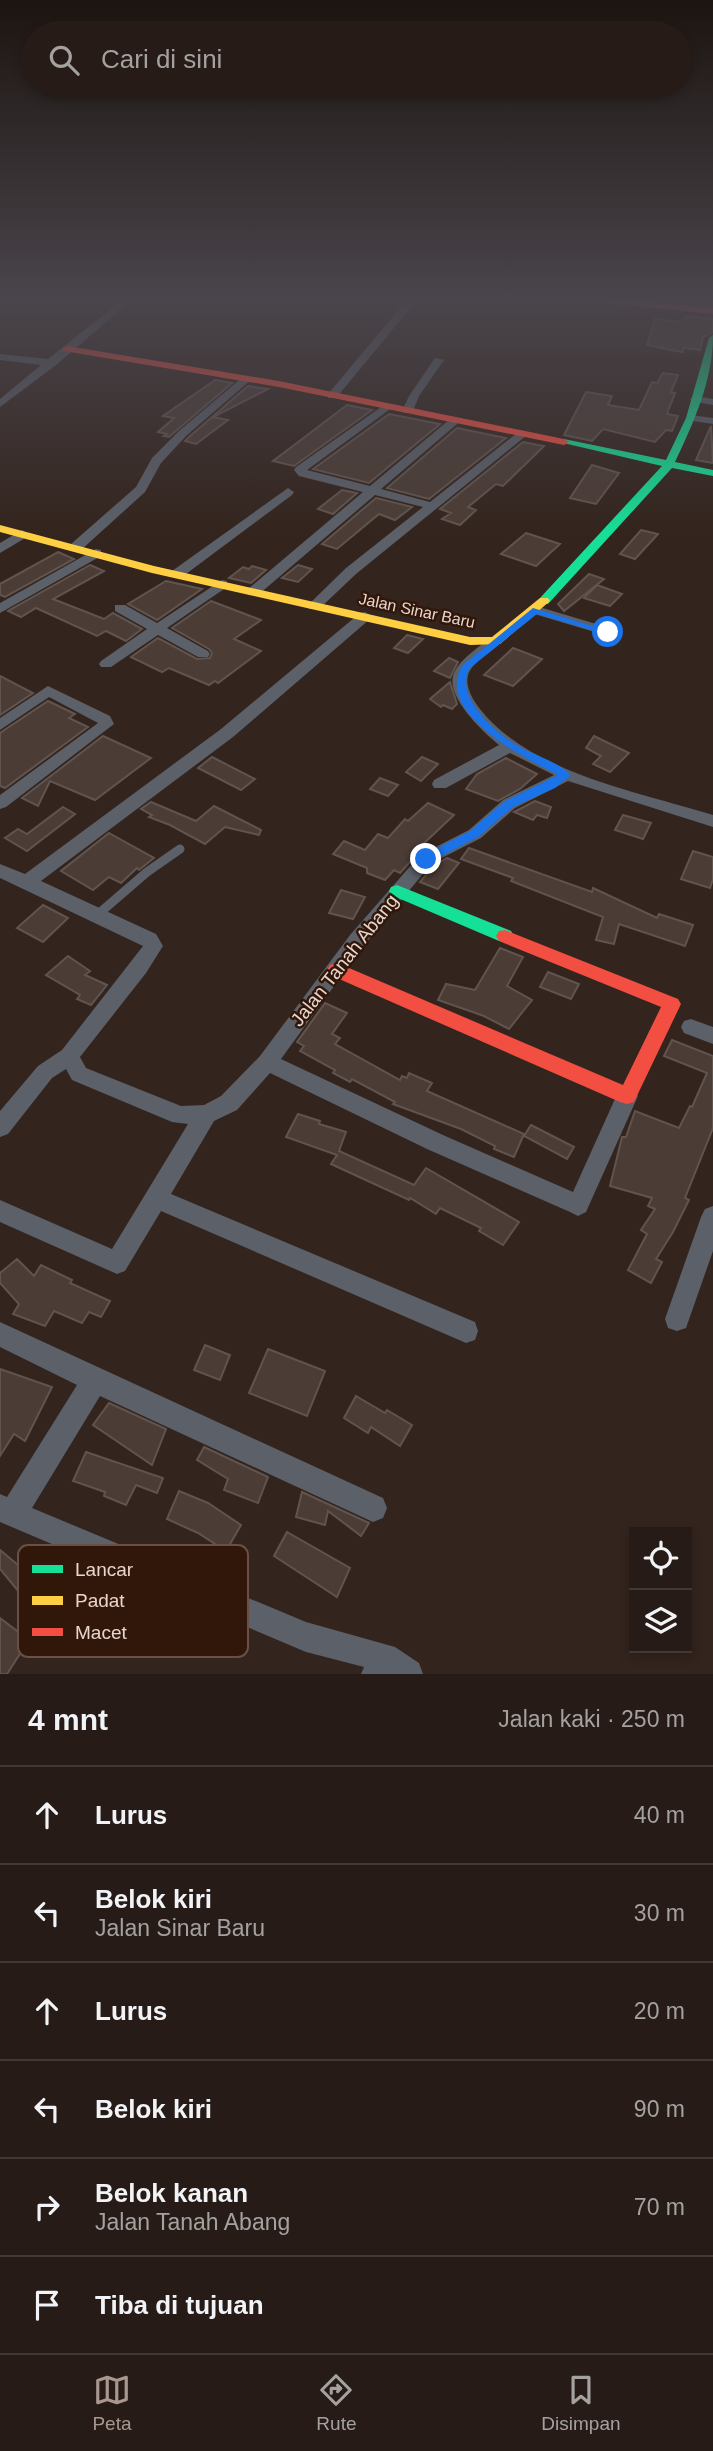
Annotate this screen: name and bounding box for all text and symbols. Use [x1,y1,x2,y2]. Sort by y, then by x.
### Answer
search box [21,21,692,98]
icon: search [45,41,83,79]
text: Cari di sini [101,44,222,74]
street label: Jalan Sinar Baru [357,590,477,631]
route start [592,616,623,647]
route end [410,843,441,874]
street label: Jalan Tanah Abang [286,890,402,1030]
map controls [629,1527,692,1653]
button: locate [629,1527,692,1590]
legend [18,1545,248,1657]
text: Lancar [75,1559,134,1580]
text: Padat [75,1590,125,1611]
button: layers [629,1590,692,1653]
text: Macet [75,1622,127,1643]
text: 4 mnt [28,1703,108,1736]
text: Jalan kaki · 250 m [498,1706,685,1732]
icon: ahead [28,1796,66,1834]
text: Lurus [95,1800,167,1830]
text: 40 m [634,1802,685,1828]
text: Belok kiri [95,1884,212,1914]
icon: left [28,1894,66,1932]
text: 30 m [634,1900,685,1926]
text: Jalan Sinar Baru [95,1915,265,1941]
icon: ahead [28,1992,66,2030]
text: Lurus [95,1996,167,2026]
text: 20 m [634,1998,685,2024]
icon: left [28,2090,66,2128]
text: Belok kiri [95,2094,212,2124]
text: 90 m [634,2096,685,2122]
text: Belok kanan [95,2178,248,2208]
icon: right [28,2188,66,2226]
text: 70 m [634,2194,685,2220]
text: Jalan Tanah Abang [95,2209,290,2235]
icon: arrive [28,2286,66,2324]
text: Tiba di tujuan [95,2290,264,2320]
tab: Peta [92,2371,132,2435]
tab: Rute [316,2371,357,2435]
tab: Disimpan [541,2371,621,2435]

